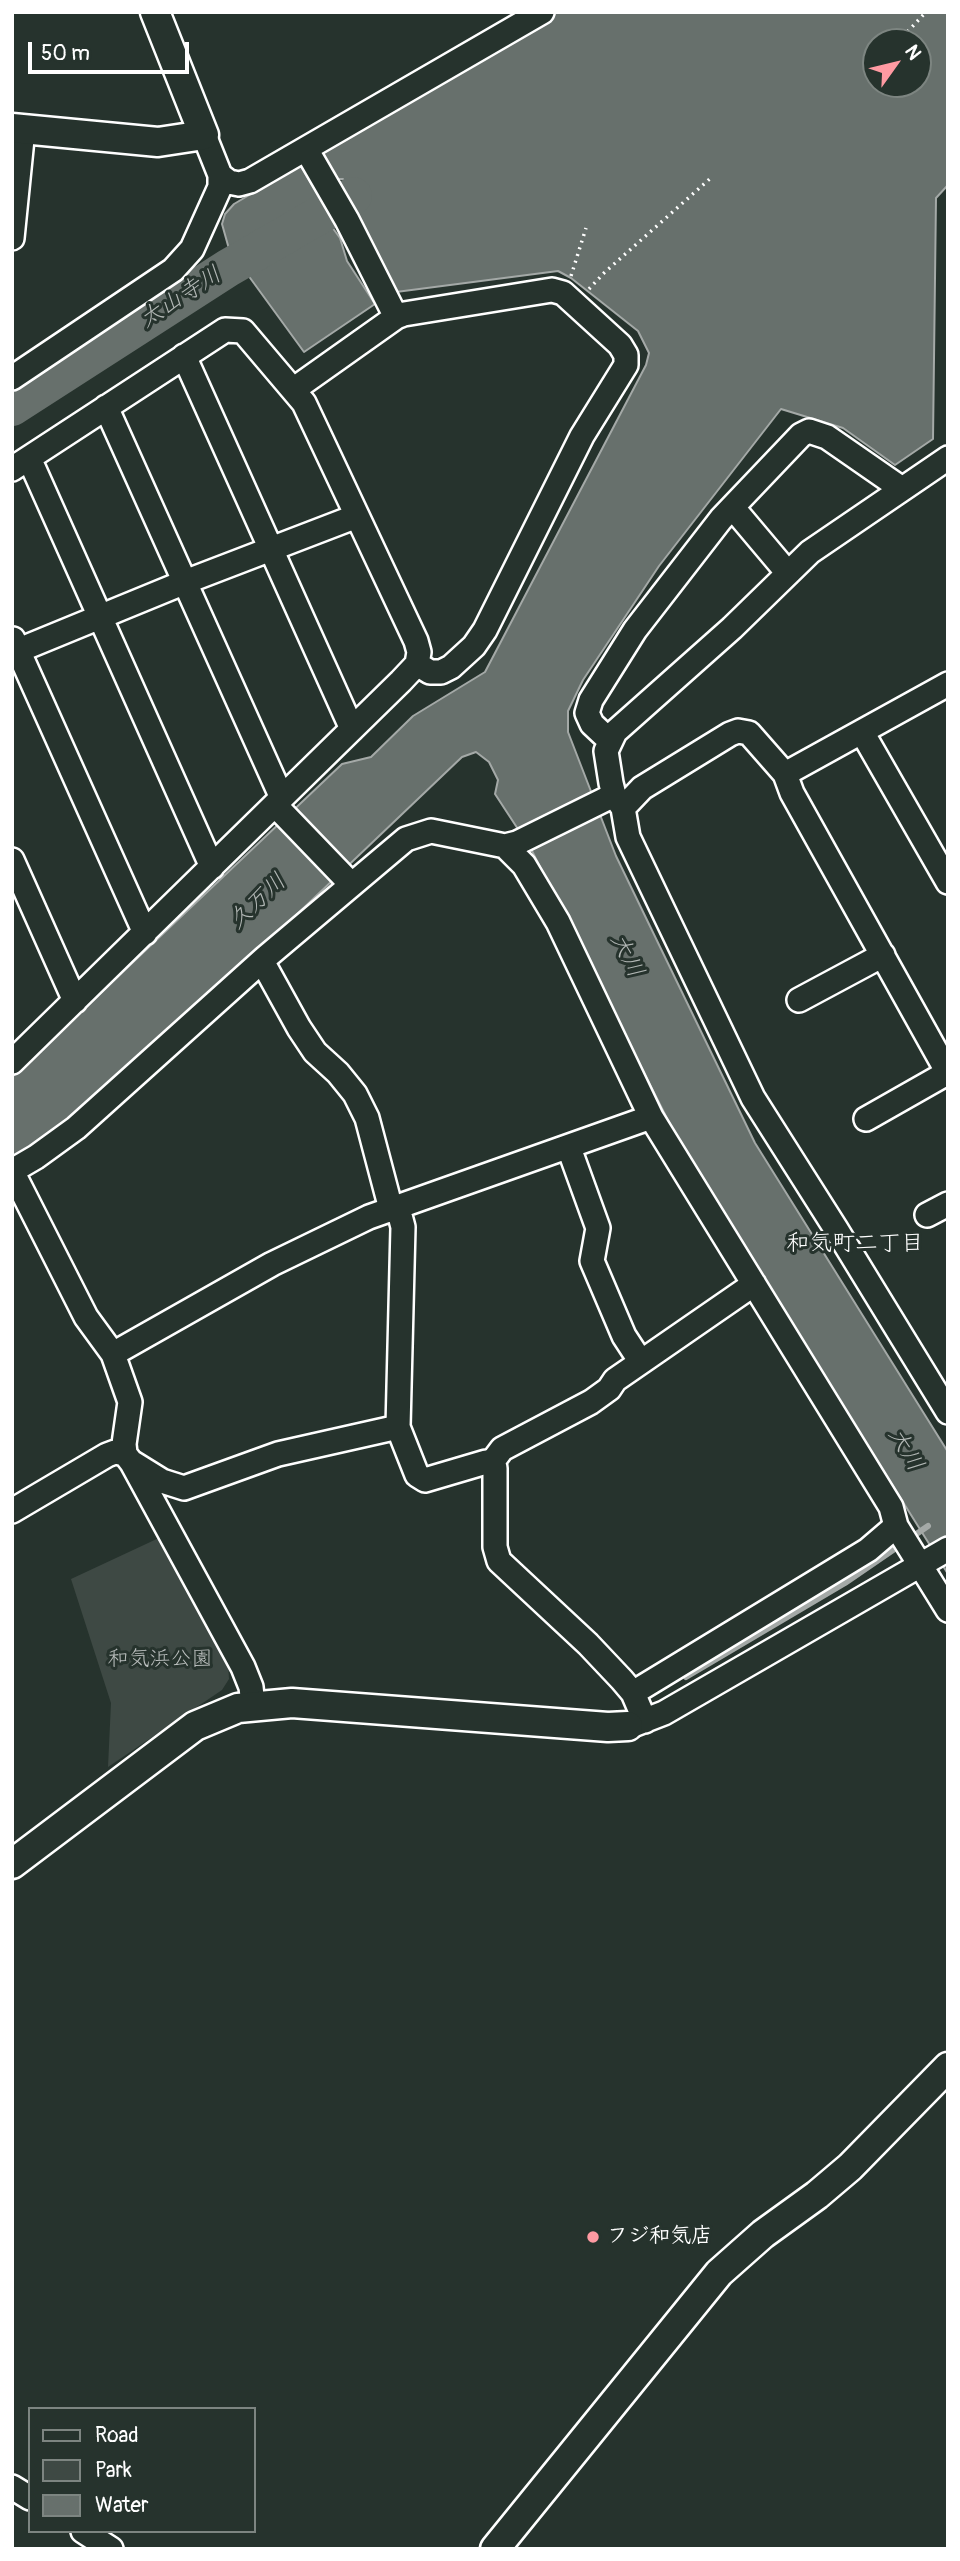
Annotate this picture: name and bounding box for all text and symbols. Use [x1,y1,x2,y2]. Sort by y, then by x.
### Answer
scale bar [32,28,192,72]
north arrow [862,28,932,98]
text: 50 m [41,40,90,67]
text: N [899,40,926,64]
water label: 太山寺川 [135,261,227,335]
water label: 久万川 [223,868,293,936]
water label: 大川 [603,929,649,983]
district label: 和気町二丁目 [786,1230,924,1258]
water label: 大川 [881,1423,929,1477]
park label: 和気浜公園 [108,1647,212,1673]
place label: フジ和気店 [607,2224,712,2250]
marker: フジ和気店 [585,2229,601,2245]
legend [28,2407,256,2533]
text: Road [95,2422,139,2449]
text: Park [95,2457,132,2484]
text: Water [95,2492,148,2519]

